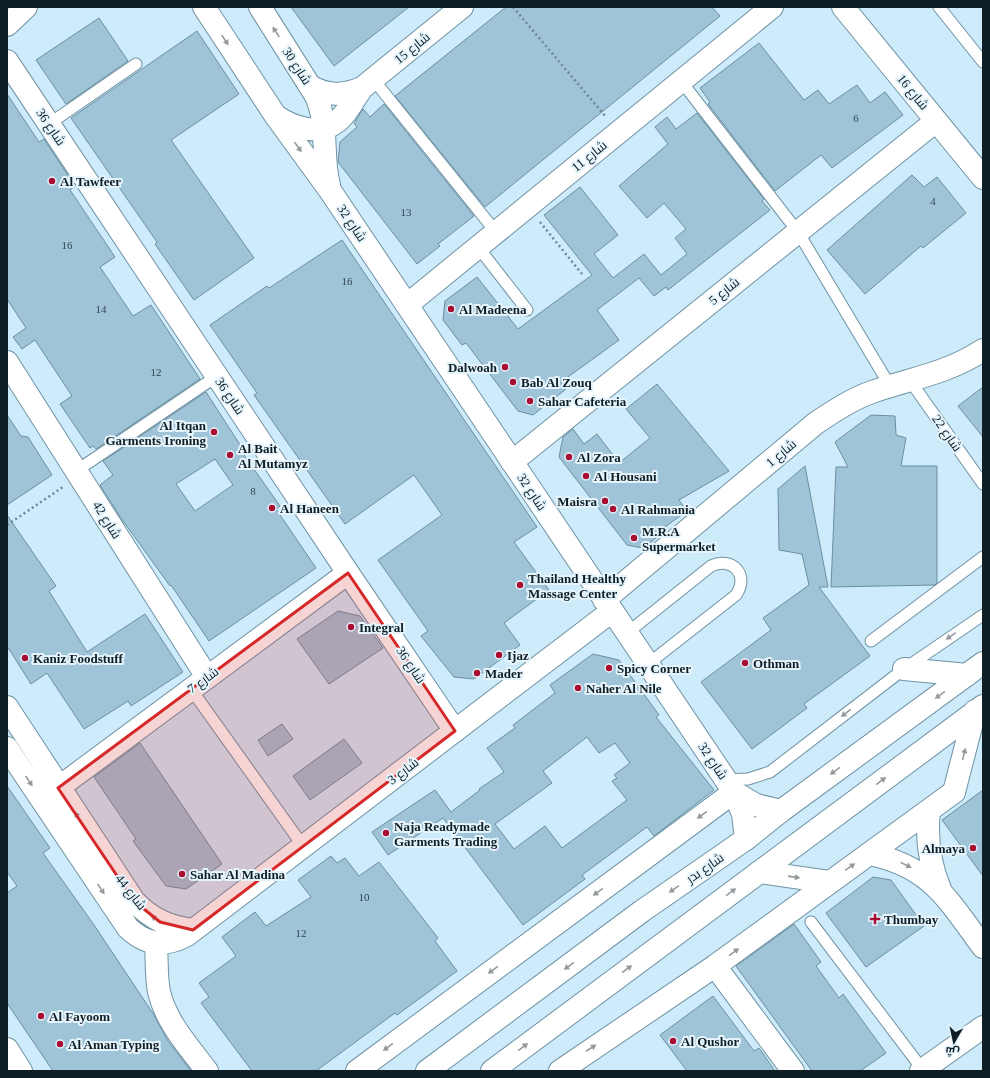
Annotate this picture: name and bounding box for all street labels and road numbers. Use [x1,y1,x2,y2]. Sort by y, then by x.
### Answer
street label: شارع 15 [391,29,433,68]
street label: شارع 30 [279,45,315,88]
street label: شارع 16 [893,71,932,113]
street label: شارع 36 [32,106,69,149]
street label: شارع 11 [568,137,610,175]
street label: شارع 32 [333,202,370,245]
street label: شارع 5 [706,274,743,309]
street label: شارع 36 [211,375,248,418]
street label: شارع 22 [928,412,965,455]
street label: شارع 1 [763,436,800,471]
street label: شارع 32 [513,471,550,514]
street label: شارع 42 [89,498,124,542]
street label: شارع 36 [392,644,429,687]
street label: شارع 7 [184,664,222,697]
street label: شارع 32 [694,740,731,783]
street label: شارع 3 [385,754,422,788]
street label: شارع بدر [683,850,727,888]
street label: شارع 44 [112,871,150,914]

